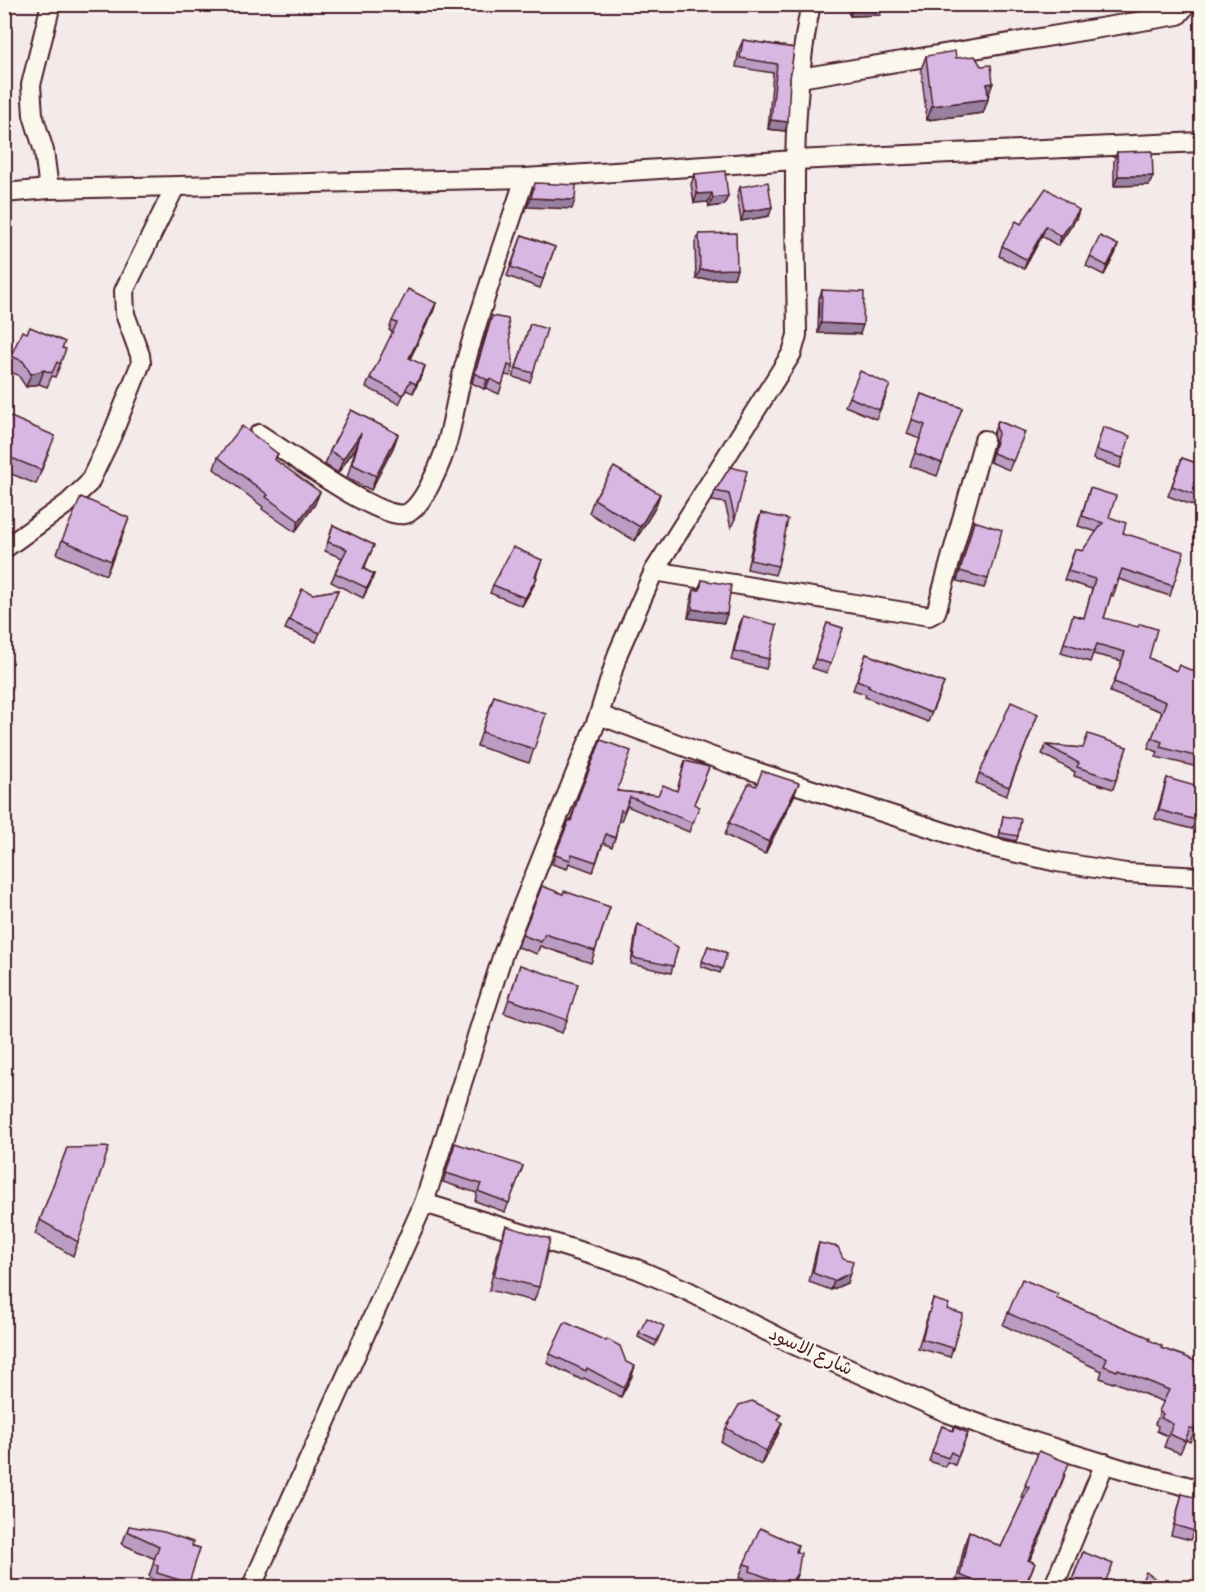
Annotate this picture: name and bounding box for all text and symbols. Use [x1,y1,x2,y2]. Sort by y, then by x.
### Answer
street label: شارع الاسود [765,1323,856,1381]

